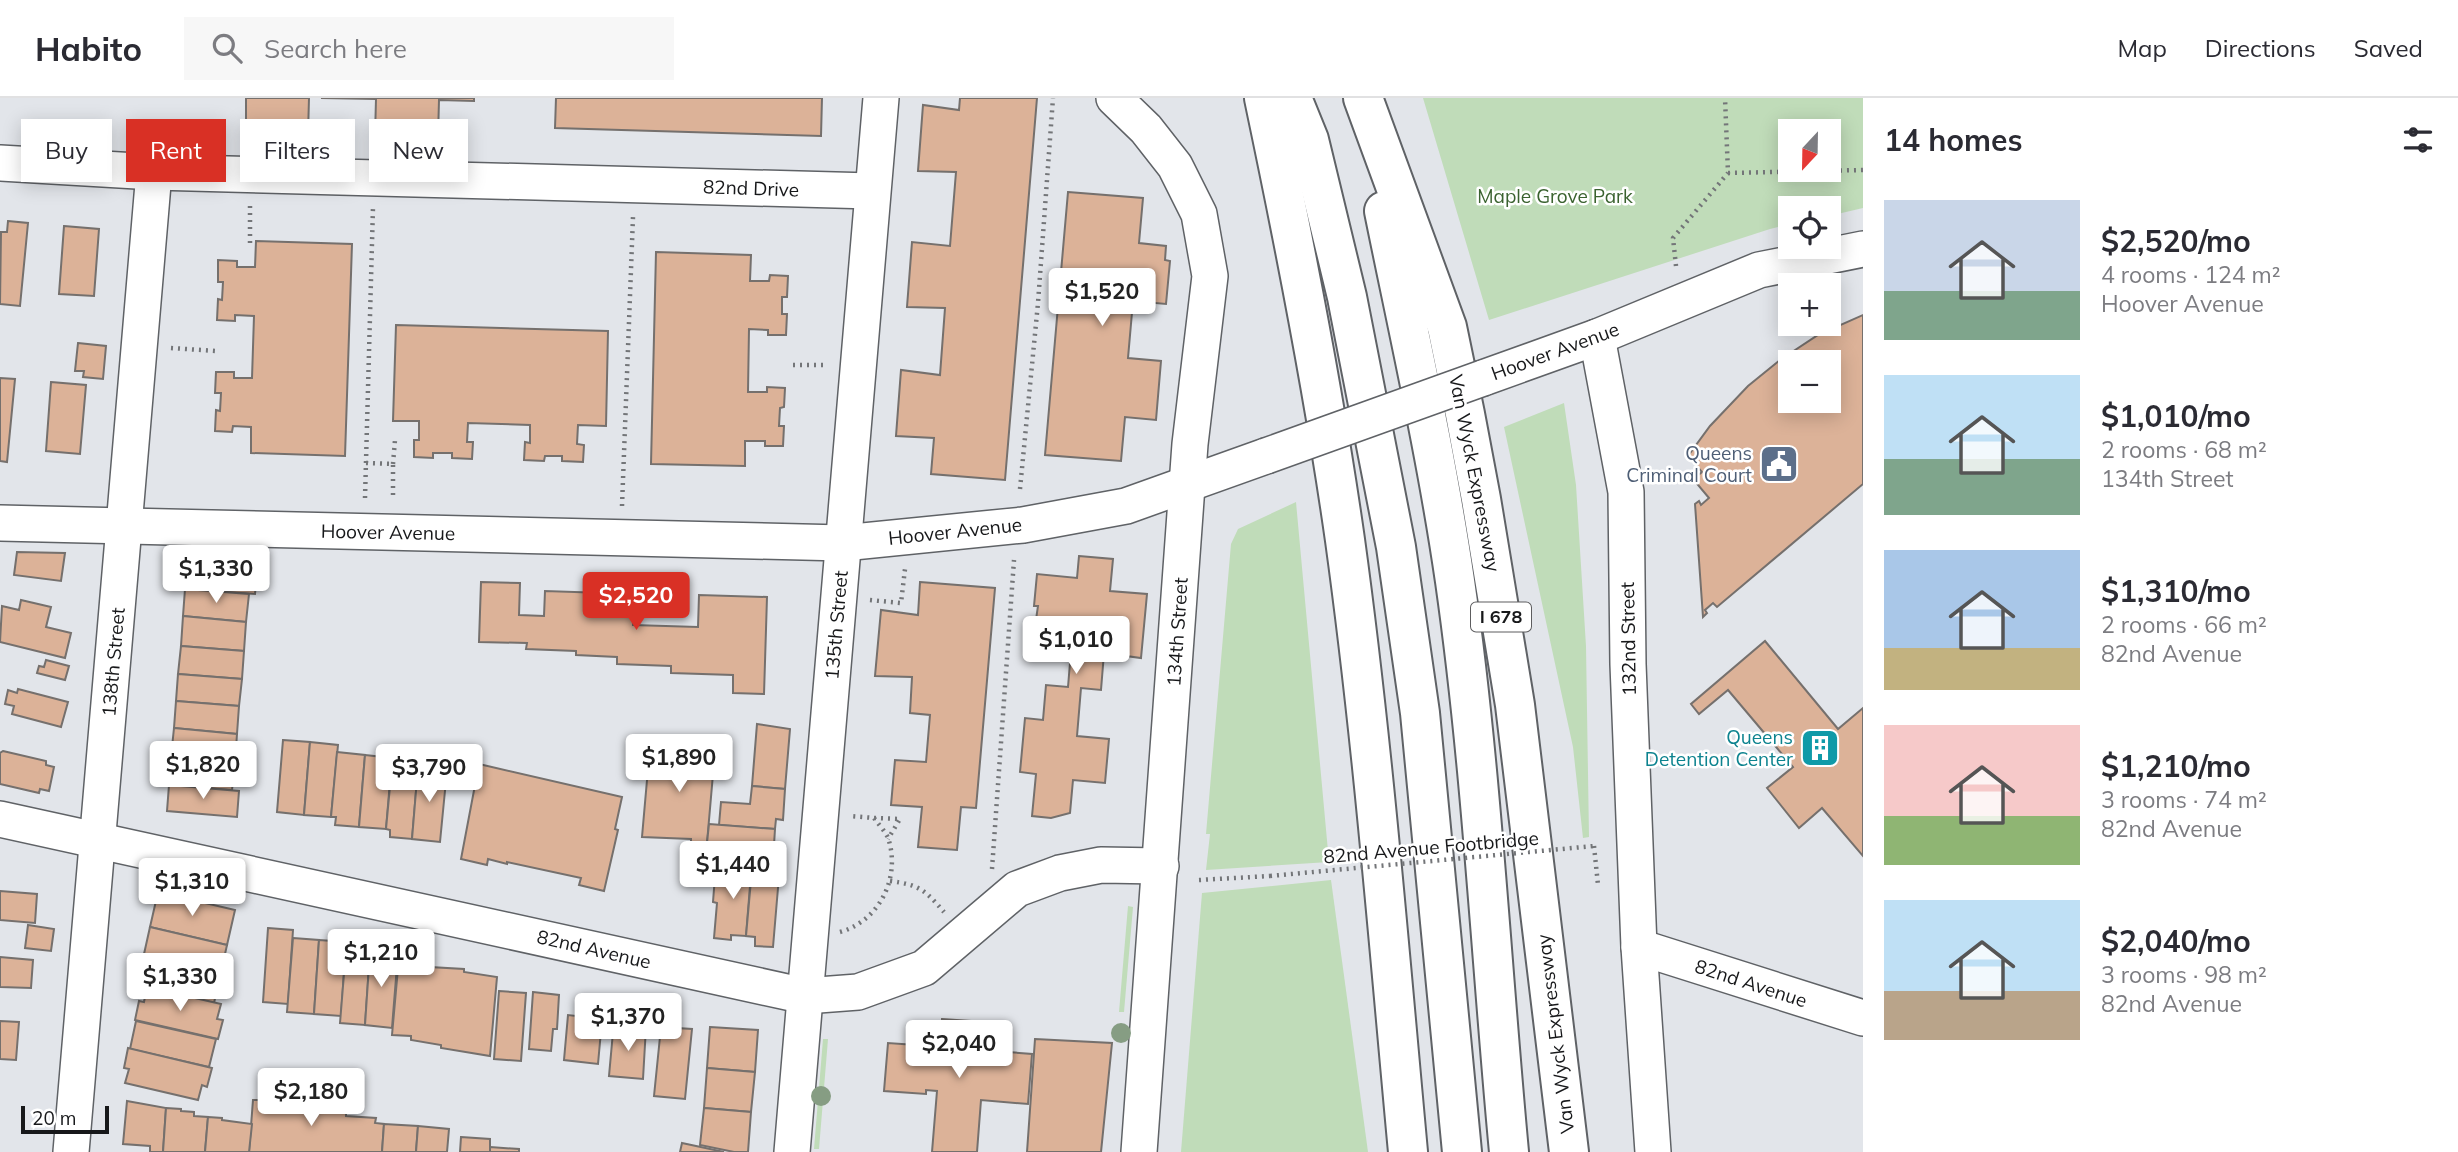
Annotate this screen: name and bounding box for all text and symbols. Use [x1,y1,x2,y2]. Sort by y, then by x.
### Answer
search box [184,17,674,80]
text: Habito [35,28,142,69]
icon: search [208,29,246,67]
text: Search here [264,32,407,65]
text: Map [2117,33,2167,63]
text: Directions [2205,33,2316,63]
text: Saved [2354,33,2423,63]
chip: Buy [21,119,112,182]
chip: Rent [126,119,226,182]
chip: Filters [240,119,355,182]
chip: New [369,119,468,182]
north arrow [1778,119,1841,182]
map controls [1778,119,1841,413]
text: 14 homes [1884,121,2023,159]
icon: filters [2399,121,2437,159]
street label: 82nd Drive [703,174,799,202]
park label: Maple Grove Park [1477,184,1633,208]
button: locate [1778,196,1841,259]
text: $2,520/mo [2101,222,2251,260]
icon: home [1940,228,2024,312]
text: 4 rooms · 124 m² [2101,260,2281,289]
pin: $1,520 [1045,268,1159,328]
button: + [1778,273,1841,336]
text: $1,520 [1065,276,1139,305]
text: Hoover Avenue [2101,289,2264,318]
street label: Hoover Avenue [1488,317,1622,385]
button: − [1778,350,1841,413]
street label: Van Wyck Expressway [1444,372,1506,574]
text: $1,010/mo [2101,397,2251,435]
icon: home [1940,403,2024,487]
text: 2 rooms · 68 m² [2101,435,2267,464]
place label: Queens Criminal Court [1626,441,1752,487]
public building icon: Queens Criminal Court [1758,443,1800,485]
text: 134th Street [2101,464,2234,493]
street label: Hoover Avenue [887,512,1023,550]
street label: Hoover Avenue [321,519,455,545]
pin: $1,330 [159,546,273,605]
text: $1,330 [179,553,253,582]
street label: 135th Street [819,569,853,681]
text: $1,310/mo [2101,572,2251,610]
pin: $2,520 [579,573,693,632]
street label: 134th Street [1161,576,1193,687]
icon: home [1940,578,2024,662]
text: $2,520 [599,580,673,609]
street label: 132nd Street [1615,581,1641,696]
road number: I 678 [1471,602,1531,632]
street label: 138th Street [96,606,130,718]
text: 2 rooms · 66 m² [2101,610,2267,639]
pin: $1,010 [1019,616,1133,676]
text: $1,010 [1039,624,1113,653]
text: 82nd Avenue [2101,639,2242,668]
place label: Queens Detention Center [1645,725,1793,771]
building icon: Queens Detention Center [1799,727,1841,769]
pin: $1,890 [622,734,736,794]
pin: $1,820 [146,742,260,801]
text: $1,890 [642,742,716,771]
pin: $3,790 [372,744,486,804]
text: $1,210/mo [2101,747,2251,785]
text: $1,820 [166,749,240,778]
text: $3,790 [392,752,466,781]
icon: home [1940,753,2024,837]
text: 3 rooms · 74 m² [2101,785,2267,814]
text: 82nd Avenue [2101,814,2242,843]
street label: 82nd Avenue Footbridge [1322,826,1540,868]
pin: $1,440 [676,842,790,901]
text: $1,440 [696,849,770,878]
pin: $1,310 [135,858,249,918]
text: $1,310 [155,866,229,895]
text: $2,040/mo [2101,922,2251,960]
street label: 82nd Avenue [535,924,653,974]
icon: home [1940,928,2024,1012]
pin: $1,210 [324,930,438,989]
street label: Van Wyck Expressway [1531,933,1579,1135]
text: $1,210 [344,937,418,966]
pin: $1,330 [123,954,237,1013]
street label: 82nd Avenue [1692,954,1810,1012]
text: 3 rooms · 98 m² [2101,960,2267,989]
text: $1,330 [143,961,217,990]
text: 82nd Avenue [2101,989,2242,1018]
pin: $1,370 [571,993,685,1053]
text: $1,370 [591,1001,665,1030]
pin: $2,040 [902,1020,1016,1080]
text: $2,040 [922,1028,996,1057]
pin: $2,180 [254,1068,368,1128]
text: $2,180 [274,1076,348,1105]
scale bar [21,1103,108,1135]
text: 20 m [32,1106,76,1130]

